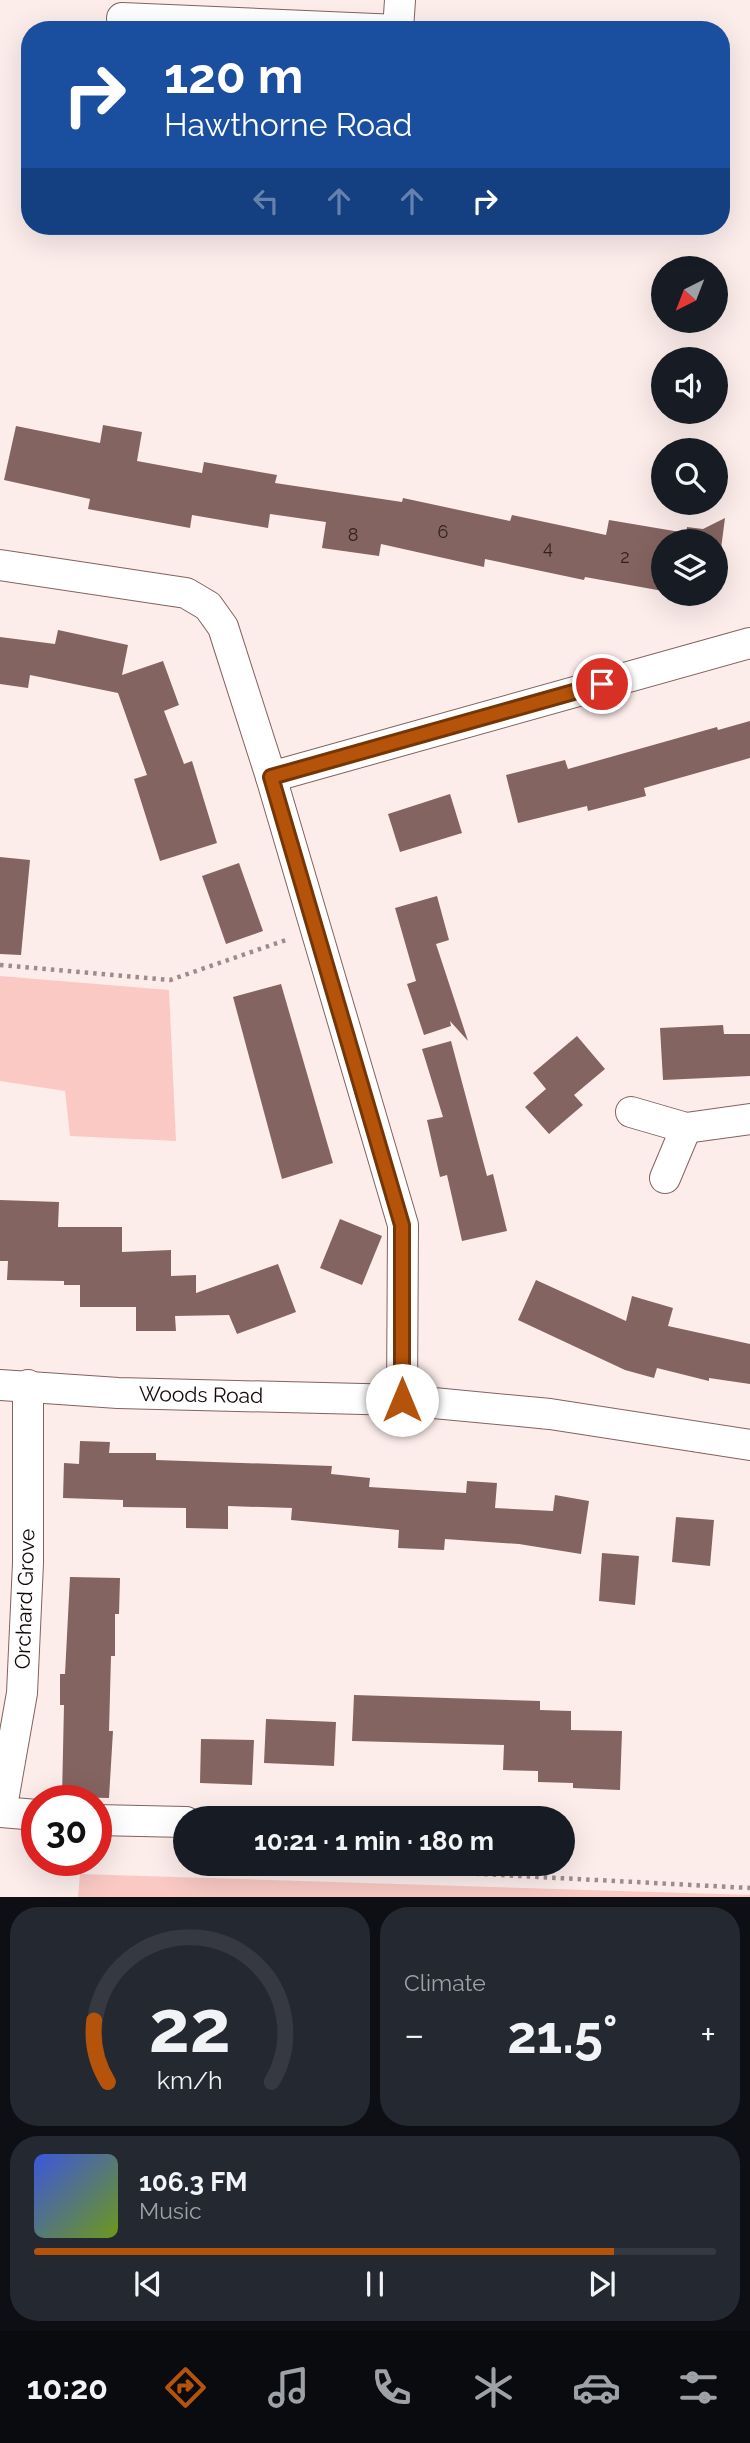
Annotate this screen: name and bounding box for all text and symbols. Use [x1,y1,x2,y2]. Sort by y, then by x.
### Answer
text: 120 m [164,47,303,104]
icon: right [49,49,140,140]
text: Hawthorne Road [164,106,412,143]
icon: left [247,182,285,220]
icon: ahead [320,182,358,220]
icon: ahead [393,182,431,220]
icon: right [466,182,504,220]
north arrow [651,256,728,332]
map controls [651,256,728,606]
button: sound [651,347,728,424]
button: search [651,438,728,515]
house number: 6 [438,521,449,542]
house number: 8 [348,524,358,545]
button: layers [651,529,728,606]
house number: 4 [543,537,553,558]
house number: 2 [620,546,630,567]
pin [572,654,632,714]
icon: arrive [583,665,621,703]
position arrow [365,1363,439,1437]
street label: Woods Road [139,1381,263,1408]
street label: Orchard Grove [10,1528,39,1670]
speed limit sign: 30 [21,1785,112,1876]
text: 10:21 · 1 min · 180 m [254,1826,494,1856]
text: Climate [404,1969,486,1996]
text: 22 [149,1985,231,2070]
text: 21.5° [507,2004,618,2065]
text: − [404,2012,424,2057]
text: + [700,2012,716,2057]
text: km/h [157,2065,223,2095]
text: 106.3 FM [139,2167,248,2197]
text: Music [139,2197,202,2224]
icon: previous [129,2265,167,2303]
icon: pause [356,2265,394,2303]
icon: next [583,2265,621,2303]
icon: directions [161,2363,210,2412]
icon: music [264,2363,313,2412]
icon: phone [367,2363,416,2412]
icon: climate [469,2363,518,2412]
icon: car [572,2363,621,2412]
icon: filters [674,2363,723,2412]
text: 10:20 [27,2369,108,2406]

